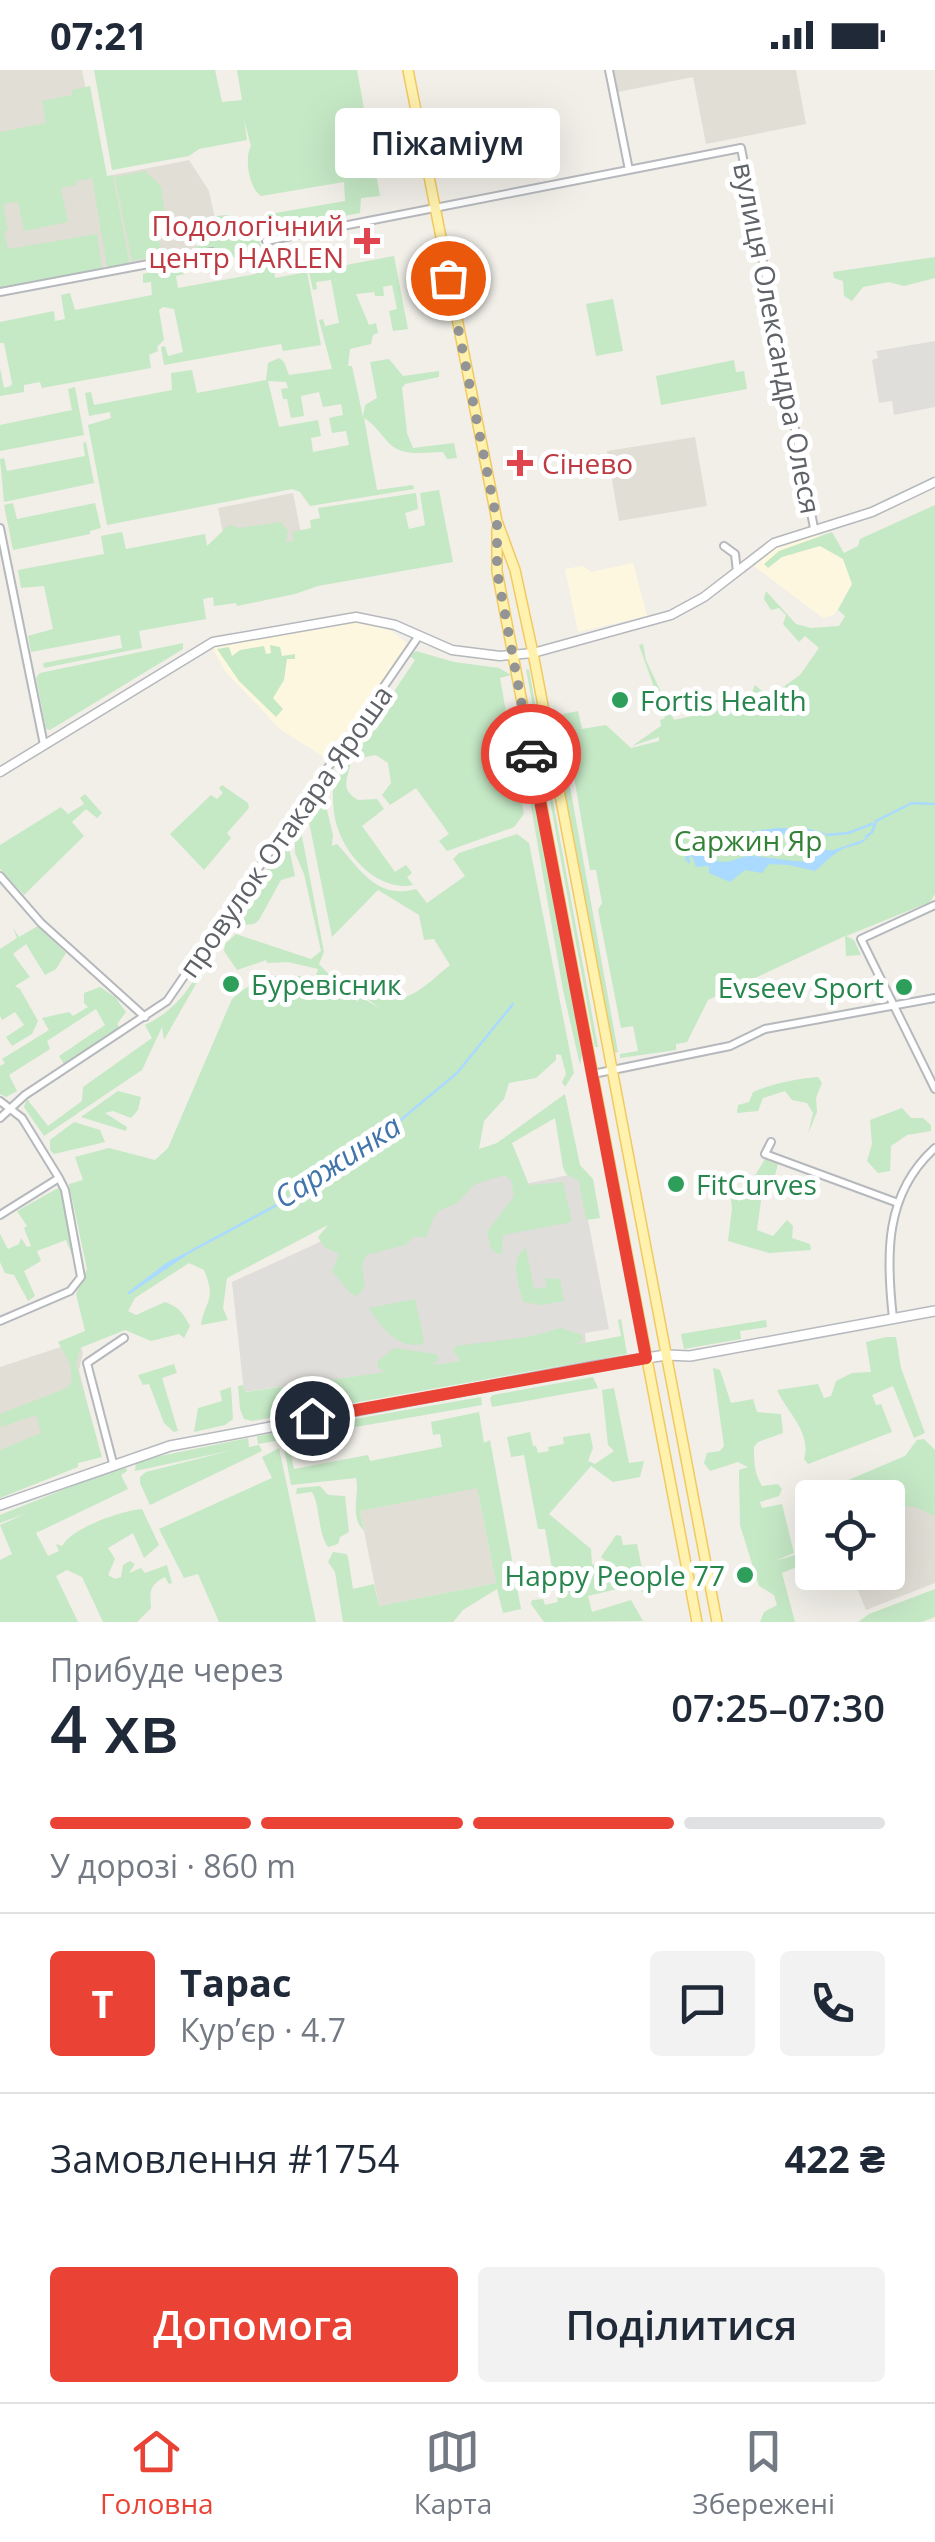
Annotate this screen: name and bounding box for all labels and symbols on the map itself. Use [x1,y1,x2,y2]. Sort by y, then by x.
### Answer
callout: Піжаміум [336,108,560,178]
street label: вулиця Олександра Олеся [725,159,831,517]
place label: Подологічний центр HARLEN [149,206,344,276]
marker: Подологічний центр HARLEN [354,228,380,254]
pin [406,236,491,321]
place label: Сінево [542,444,633,482]
marker: Сінево [507,450,533,476]
street label: провулок Отакара Яроша [169,677,401,985]
place label: Fortis Health [640,681,807,719]
marker: Fortis Health [609,689,631,711]
courier [481,704,581,804]
park label: Саржин Яр [674,821,822,859]
place label: Буревісник [251,965,402,1003]
place label: Evseev Sport [718,968,884,1006]
marker: Буревісник [220,973,242,995]
marker: Evseev Sport [893,976,915,998]
water label: Саржинка [266,1105,408,1217]
place label: FitCurves [696,1165,817,1203]
marker: FitCurves [665,1173,687,1195]
pin [270,1376,355,1461]
place label: Happy People 77 [505,1556,725,1594]
marker: Happy People 77 [734,1564,756,1586]

